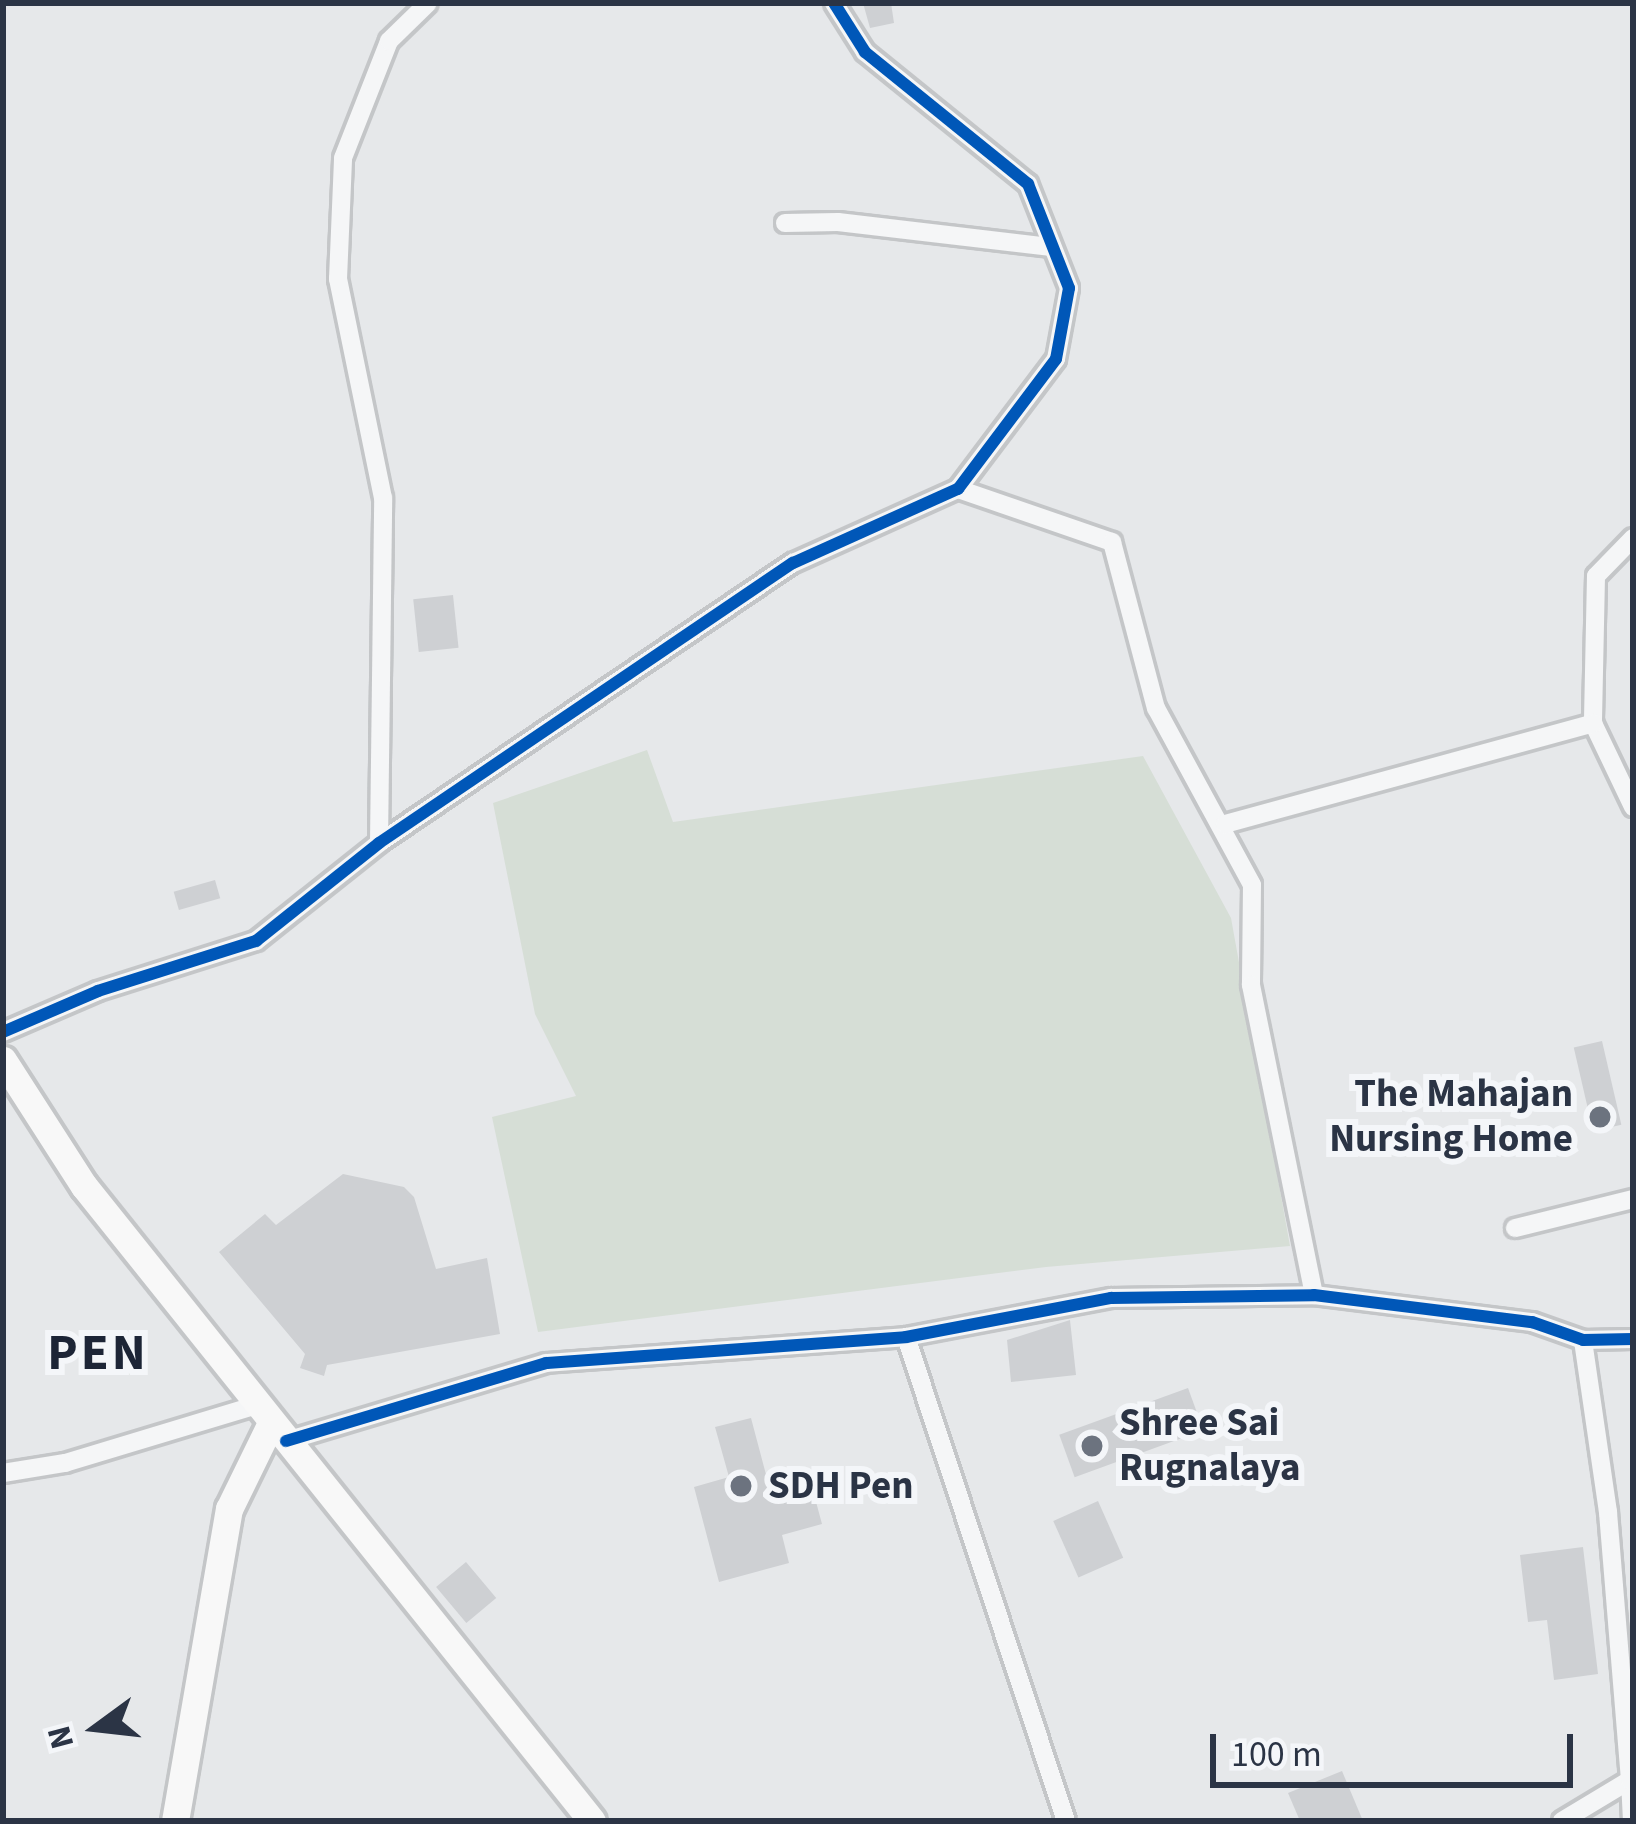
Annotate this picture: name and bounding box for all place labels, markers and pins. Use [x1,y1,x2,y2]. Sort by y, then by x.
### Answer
place label: The Mahajan Nursing Home [1329,1072,1573,1163]
marker: The Mahajan Nursing Home [1584,1101,1616,1133]
place label: Shree Sai Rugnalaya [1119,1401,1301,1492]
marker: Shree Sai Rugnalaya [1076,1430,1108,1462]
place label: SDH Pen [768,1463,913,1509]
marker: SDH Pen [725,1470,757,1502]

